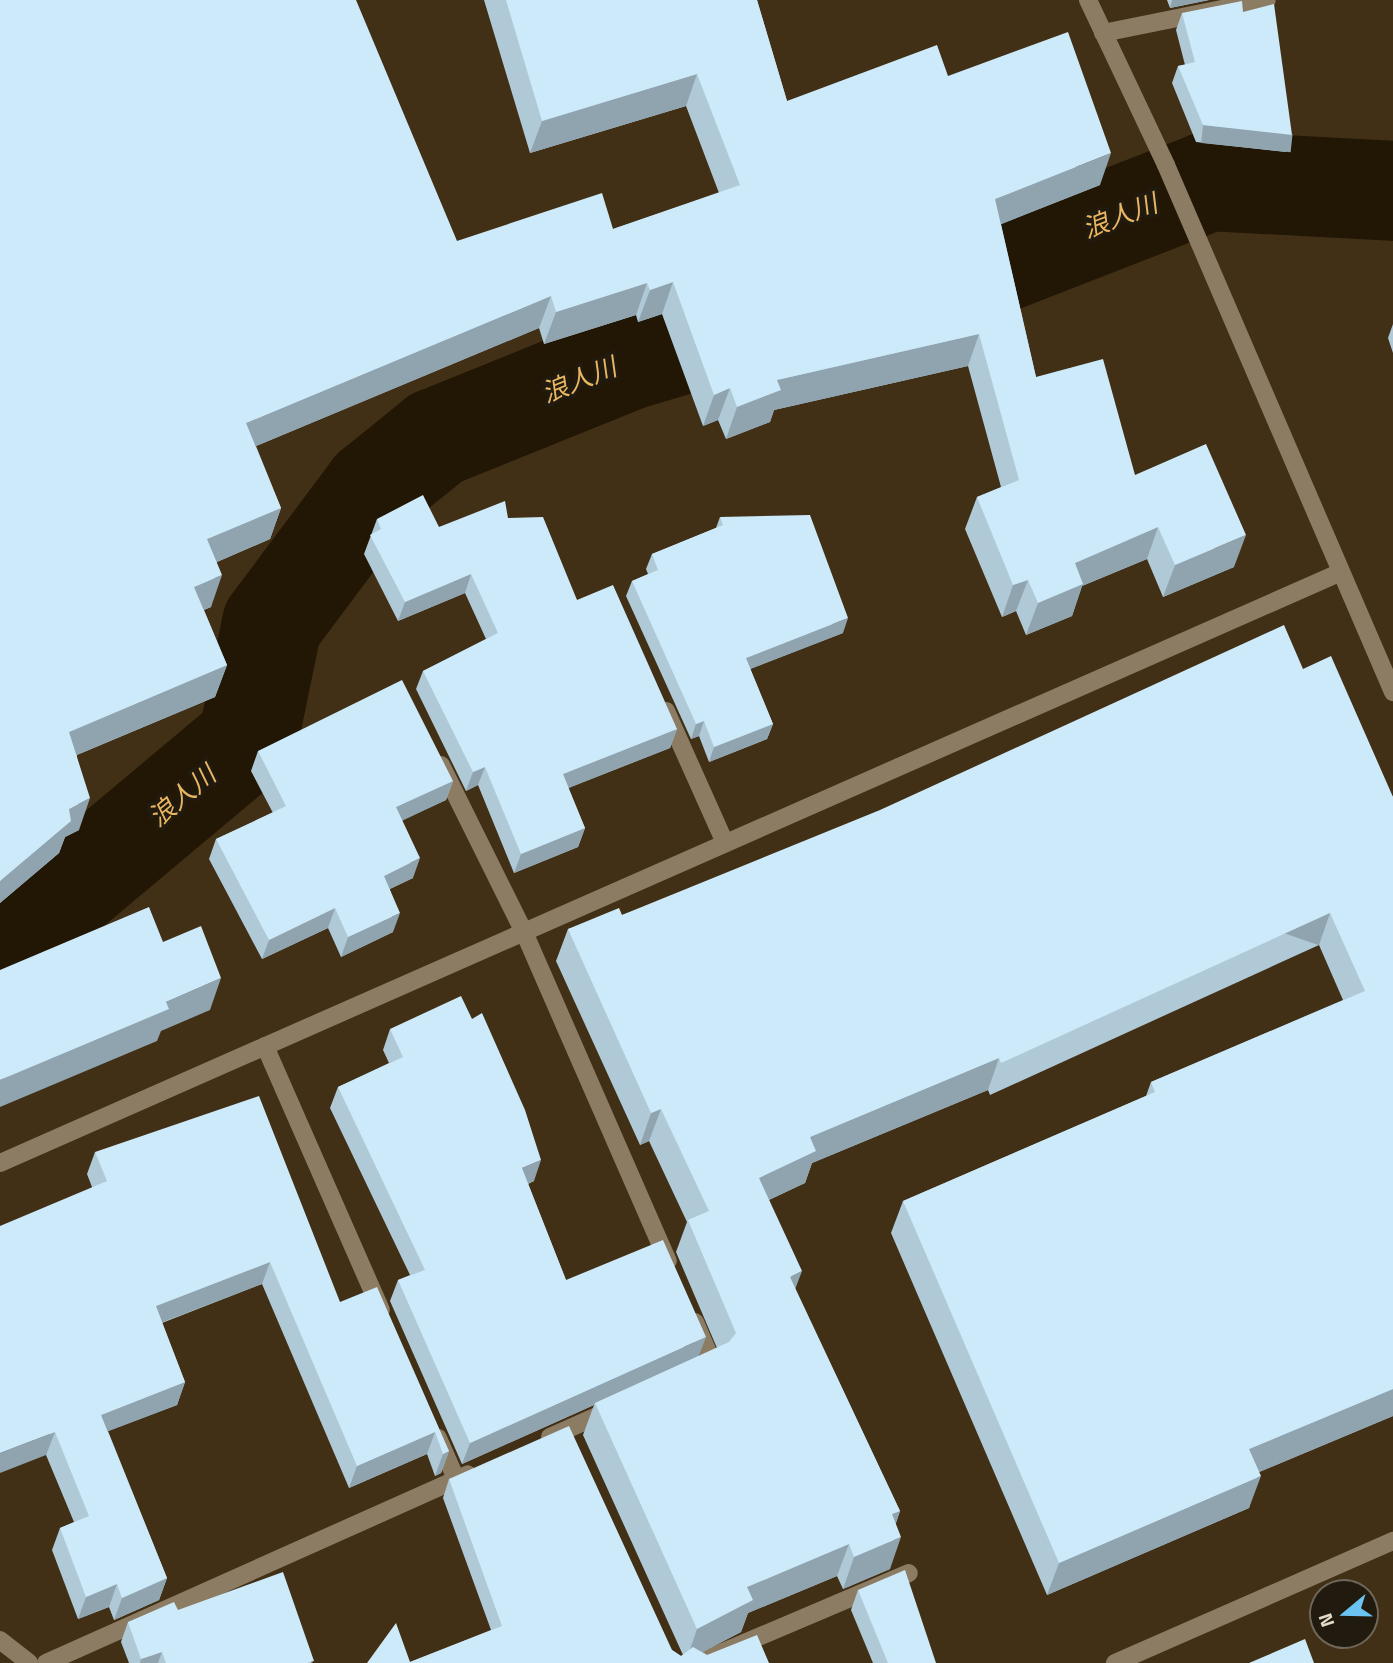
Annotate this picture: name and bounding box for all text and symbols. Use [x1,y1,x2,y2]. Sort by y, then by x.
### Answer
water label: 浪人川 [1078,187,1162,245]
water label: 浪人川 [537,351,621,409]
water label: 浪人川 [142,759,222,833]
north arrow [1309,1579,1379,1649]
text: N [1310,1609,1341,1631]

